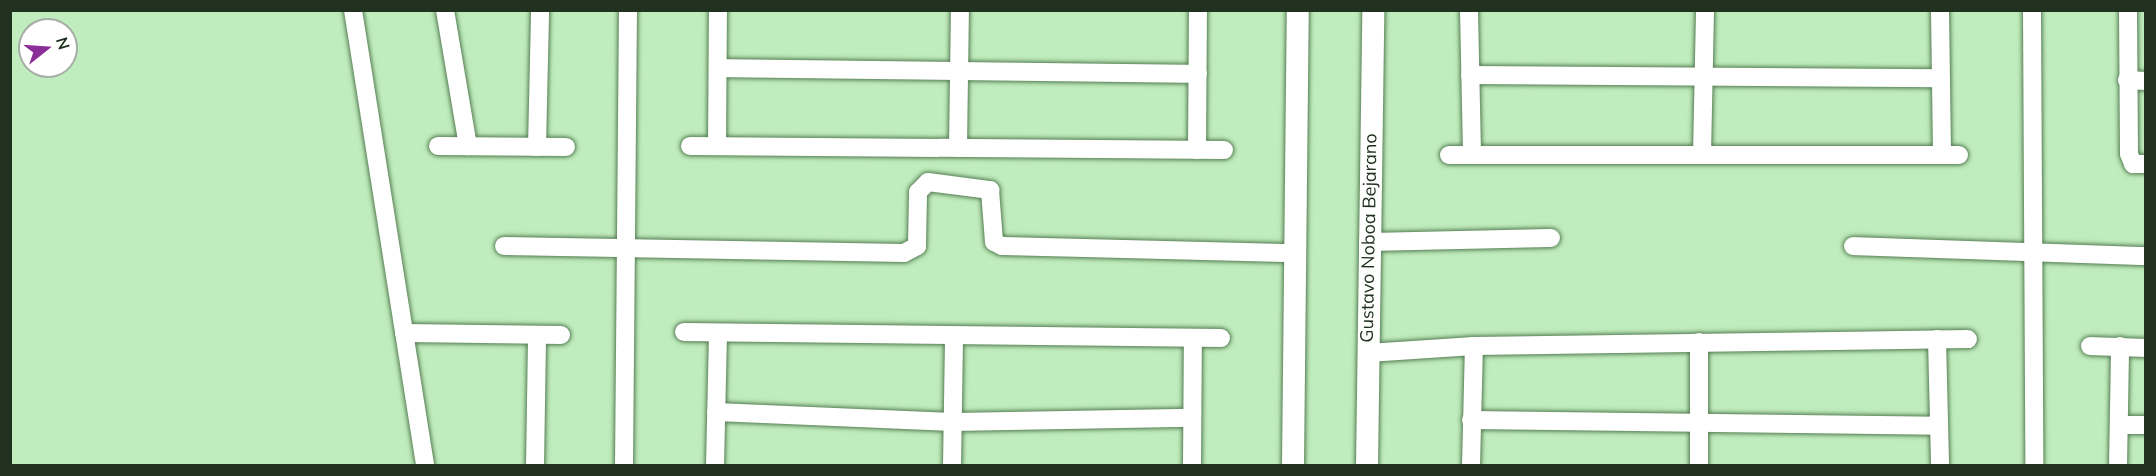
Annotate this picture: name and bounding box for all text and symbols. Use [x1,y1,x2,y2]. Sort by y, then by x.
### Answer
north arrow [18,18,78,78]
text: N [52,35,75,52]
street label: Gustavo Noboa Bejarano [1356,133,1382,343]

